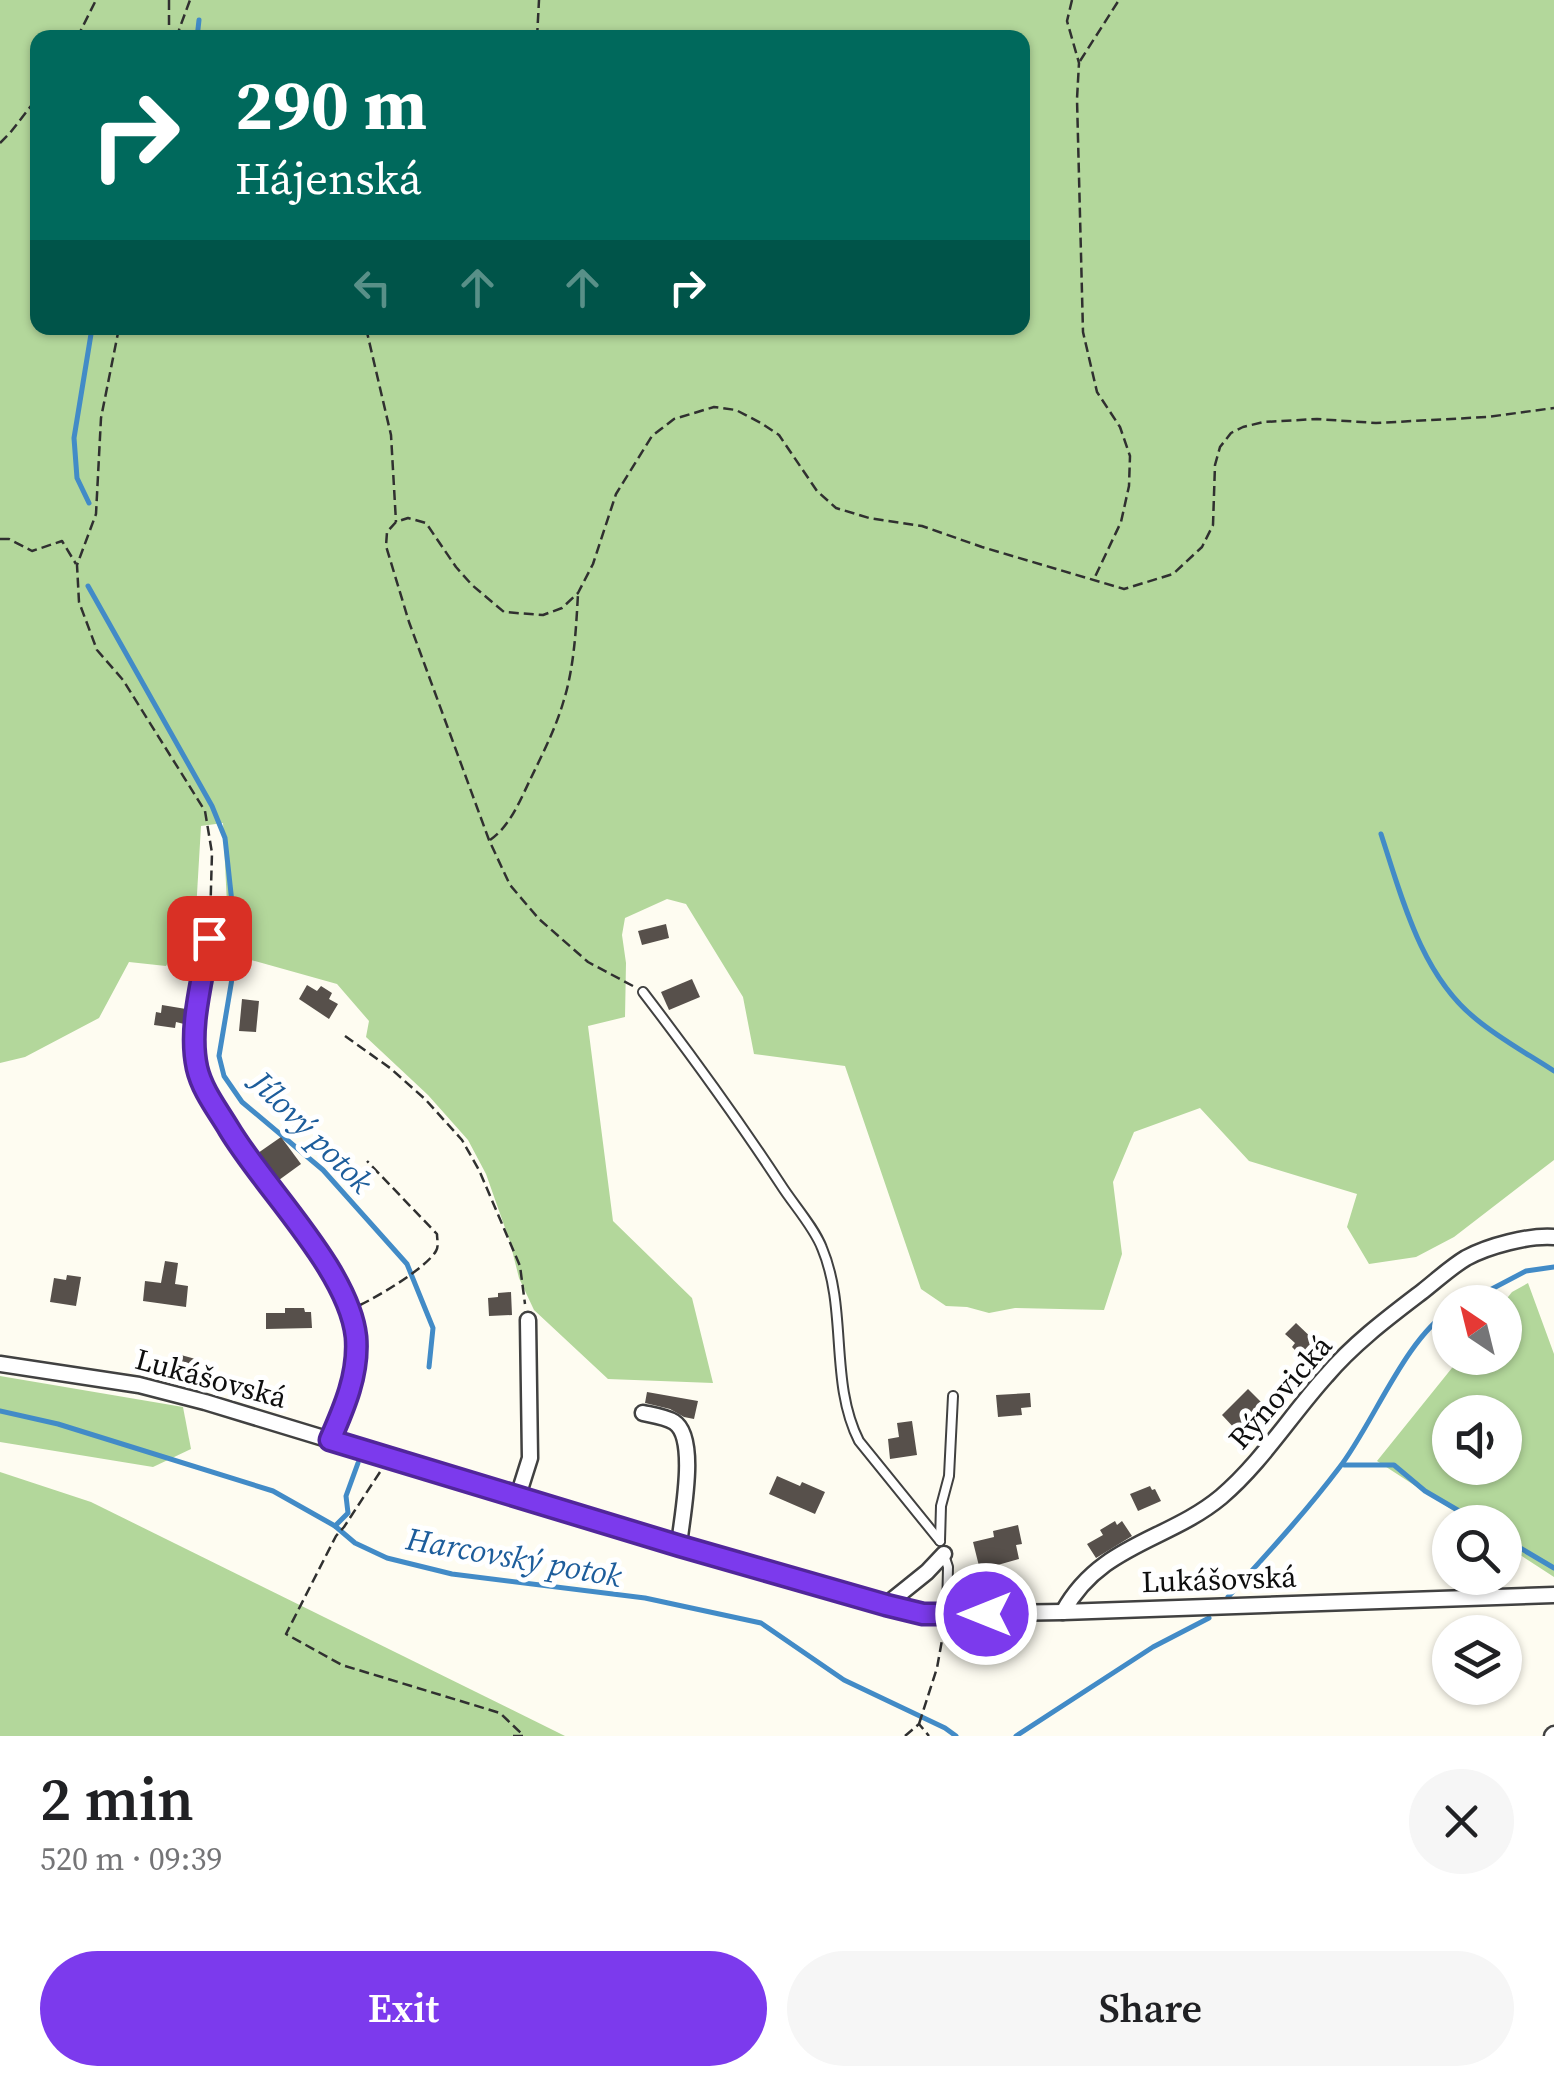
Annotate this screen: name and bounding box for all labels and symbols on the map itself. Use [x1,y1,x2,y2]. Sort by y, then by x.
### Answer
pin [167,896,252,981]
water label: Jílový potok [238,1058,384,1204]
north arrow [1432,1285,1522,1375]
street label: Rýnovická [1219,1326,1342,1458]
street label: Lukášovská [131,1338,292,1418]
water label: Harcovský potok [402,1516,626,1598]
street label: Lukášovská [1141,1556,1298,1602]
position arrow [934,1562,1038,1666]

